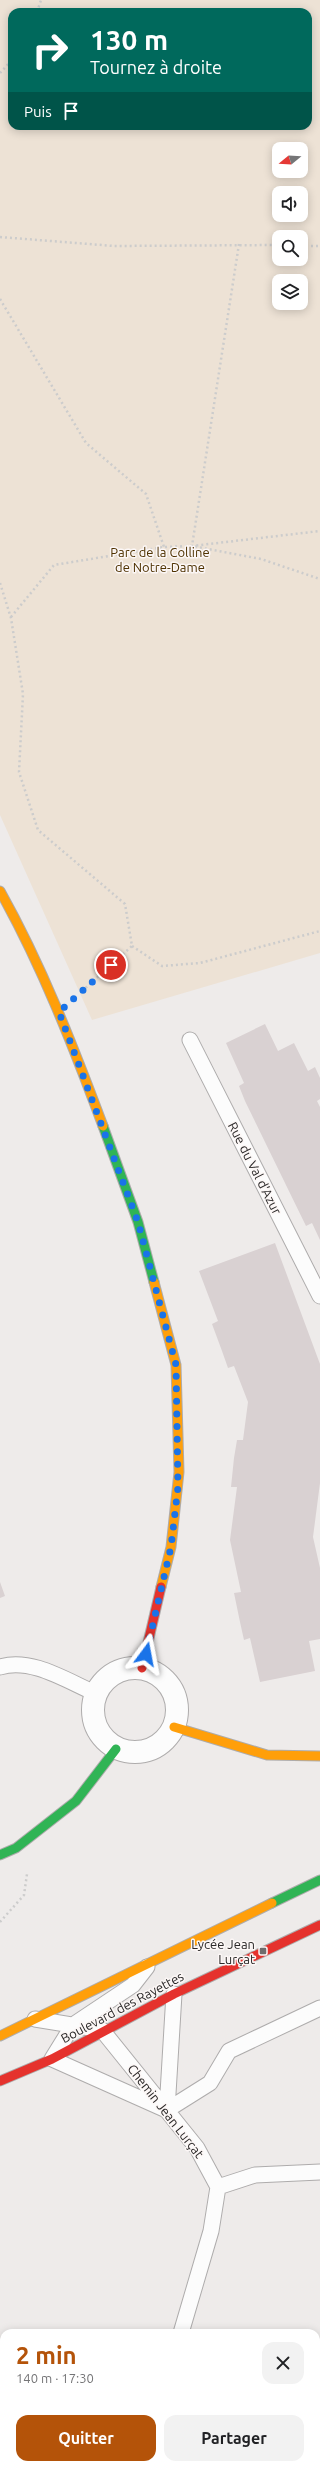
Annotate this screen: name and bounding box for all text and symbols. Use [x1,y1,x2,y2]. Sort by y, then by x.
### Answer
icon: right [24,24,76,76]
text: 130 m [90,24,168,55]
text: Tournez à droite [90,57,222,77]
icon: arrive [60,100,82,122]
text: Puis [24,103,52,120]
north arrow [272,142,308,178]
map controls [272,142,308,310]
button: sound [272,186,308,222]
button: search [272,230,308,266]
button: layers [272,274,308,310]
park label: Parc de la Colline de Notre-Dame [110,545,210,574]
pin [94,948,128,982]
icon: arrive [100,954,122,976]
street label: Rue du Val d'Azur [226,1120,284,1217]
position arrow [125,1633,167,1675]
place label: Lycée Jean Lurçat [191,1937,255,1966]
marker: Lycée Jean Lurçat [258,1946,268,1956]
street label: Boulevard des Rayettes [58,1969,186,2045]
street label: Chemin Jean Lurçat [125,2061,207,2161]
text: 2 min [16,2342,77,2369]
button: close [262,2342,304,2384]
text: 140 m · 17:30 [16,2371,94,2385]
button: Quitter [16,2415,156,2461]
button: Partager [164,2415,304,2461]

